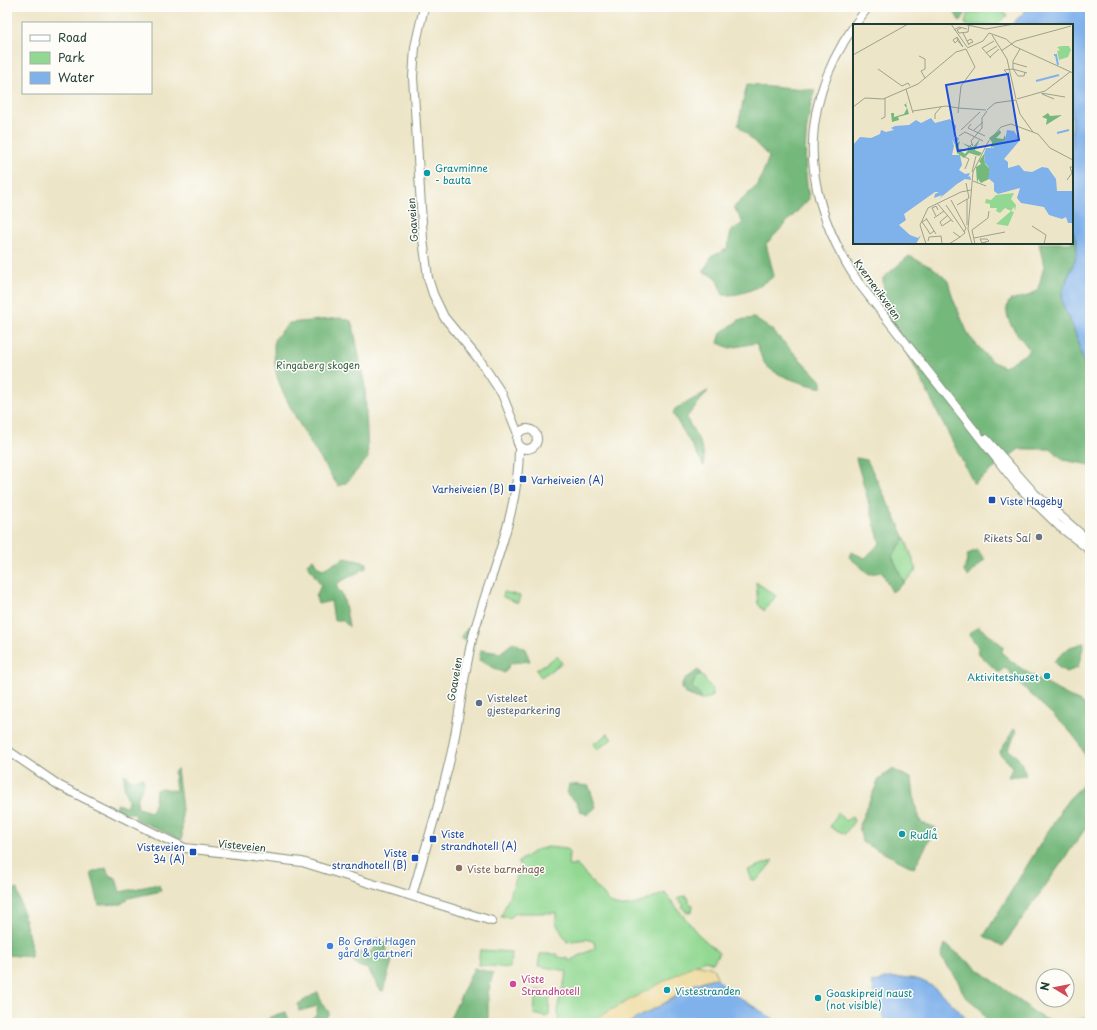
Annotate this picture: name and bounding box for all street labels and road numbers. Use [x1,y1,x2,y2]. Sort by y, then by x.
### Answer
street label: Goaveien [403,197,421,243]
street label: Kvernevikveien [851,256,905,322]
street label: Goaveien [443,656,465,702]
street label: Visteveien [217,835,267,855]

